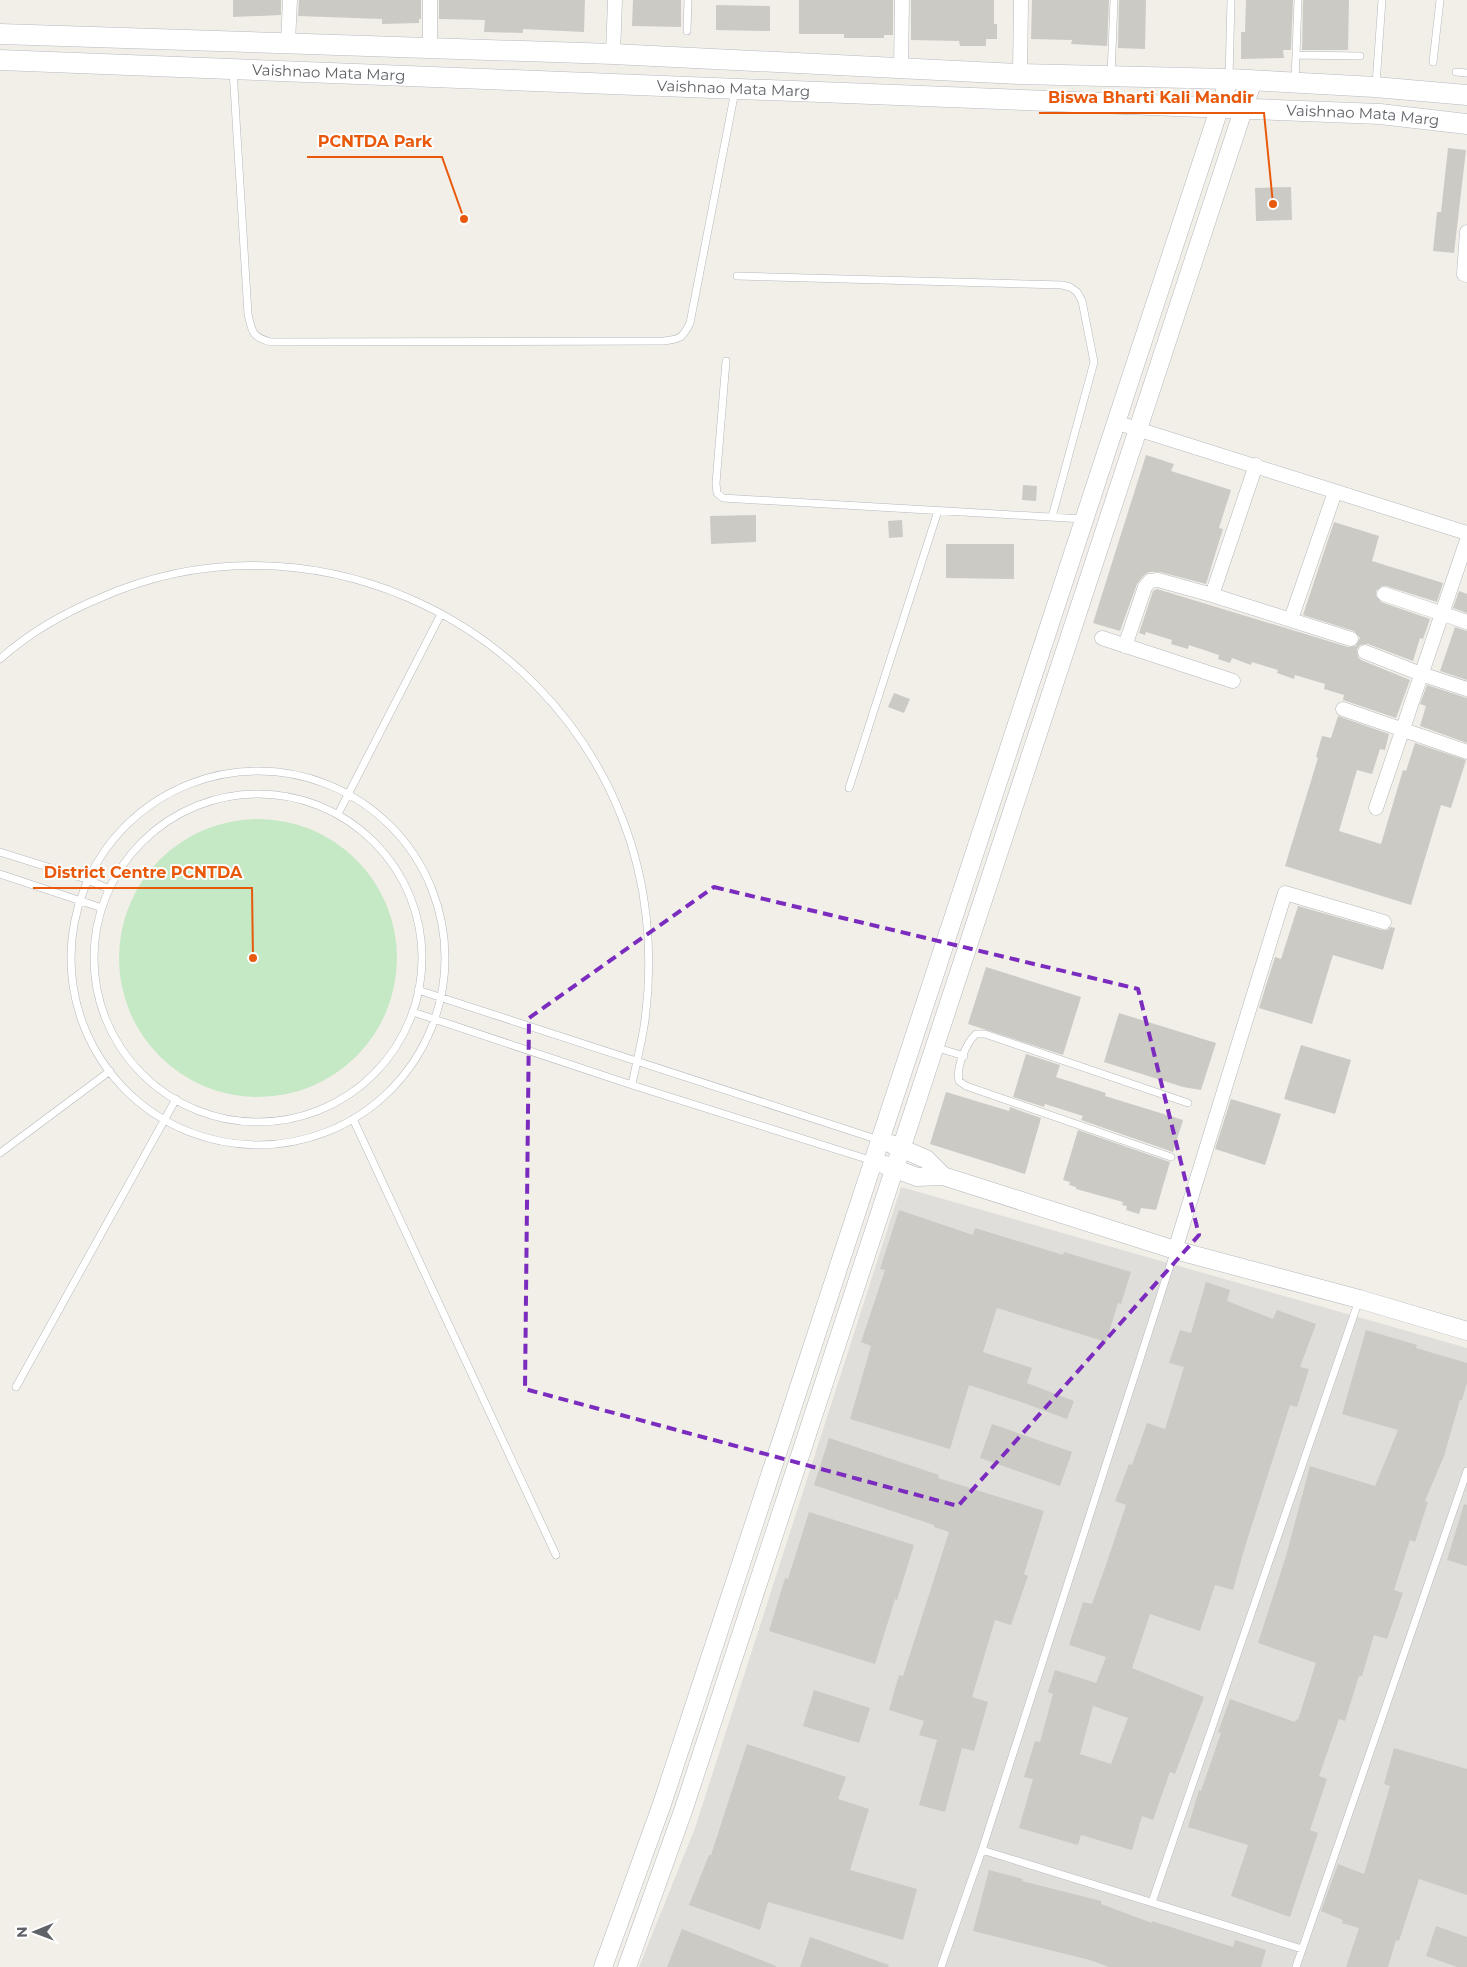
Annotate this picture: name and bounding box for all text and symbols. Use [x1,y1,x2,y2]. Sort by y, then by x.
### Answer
street label: Vaishnao Mata Marg [252,60,406,85]
street label: Vaishnao Mata Marg [656,76,810,101]
callout: Biswa Bharti Kali Mandir [1039,82,1264,113]
text: Biswa Bharti Kali Mandir [1048,88,1254,107]
street label: Vaishnao Mata Marg [1286,100,1440,130]
callout: PCNTDA Park [307,126,442,157]
text: PCNTDA Park [318,132,433,151]
callout: District Centre PCNTDA [33,857,252,888]
text: District Centre PCNTDA [44,863,243,882]
north arrow [10,1907,60,1957]
text: N [13,1926,31,1938]

